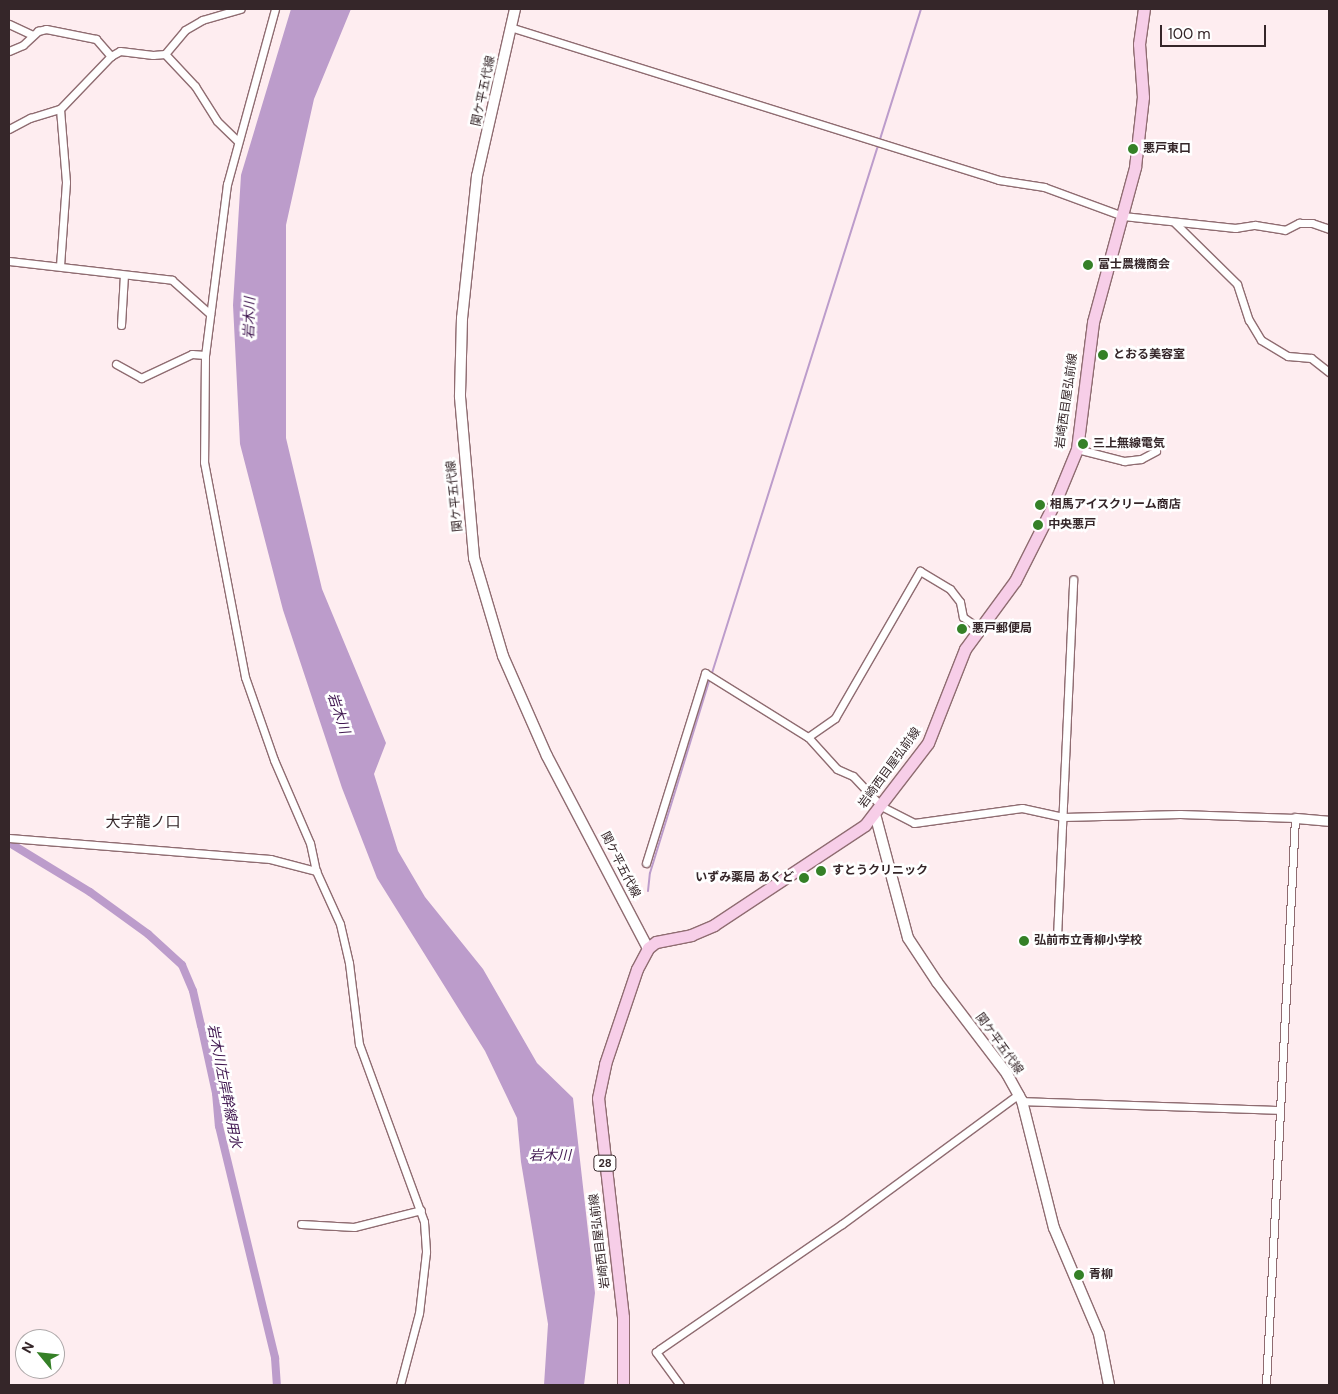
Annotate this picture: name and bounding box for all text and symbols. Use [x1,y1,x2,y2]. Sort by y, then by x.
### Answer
scale bar [1163,15,1269,47]
text: 100 m [1168,24,1211,44]
street label: 関ケ平五代線 [469,54,499,128]
place label: 悪戸東口 [1143,142,1191,156]
marker: 悪戸東口 [1127,143,1139,155]
place label: 富士農機商会 [1098,258,1170,272]
marker: 富士農機商会 [1082,259,1094,271]
water label: 岩木川 [240,297,258,339]
place label: とおる美容室 [1113,348,1185,362]
marker: とおる美容室 [1097,349,1109,361]
street label: 岩崎西目屋弘前線 [1053,352,1081,450]
place label: 三上無線電気 [1093,437,1165,451]
marker: 三上無線電気 [1077,438,1089,450]
street label: 関ケ平五代線 [444,459,466,533]
place label: 相馬アイスクリーム商店 [1050,498,1182,512]
marker: 相馬アイスクリーム商店 [1034,499,1046,511]
place label: 中央悪戸 [1048,518,1096,532]
marker: 中央悪戸 [1032,519,1044,531]
place label: 悪戸郵便局 [972,622,1032,636]
marker: 悪戸郵便局 [956,623,968,635]
water label: 岩木川 [325,690,353,736]
street label: 岩崎西目屋弘前線 [856,725,924,811]
district label: 大字龍ノ口 [106,814,180,832]
street label: 関ケ平五代線 [597,830,643,900]
marker: すとうクリニック [814,864,828,878]
place label: すとうクリニック [832,864,928,878]
place label: いずみ薬局 あくど [695,871,794,885]
marker: いずみ薬局 あくど [798,872,810,884]
place label: 弘前市立青柳小学校 [1034,934,1142,948]
marker: 弘前市立青柳小学校 [1018,935,1030,947]
street label: 関ケ平五代線 [972,1011,1026,1077]
water label: 岩木川左岸幹線用水 [205,1023,245,1149]
water label: 岩木川 [529,1147,571,1163]
road number: 28 [592,1154,618,1172]
street label: 岩崎西目屋弘前線 [587,1192,613,1290]
place label: 青柳 [1089,1268,1113,1282]
marker: 青柳 [1073,1269,1085,1281]
north arrow [15,1329,65,1379]
text: N [17,1339,38,1356]

